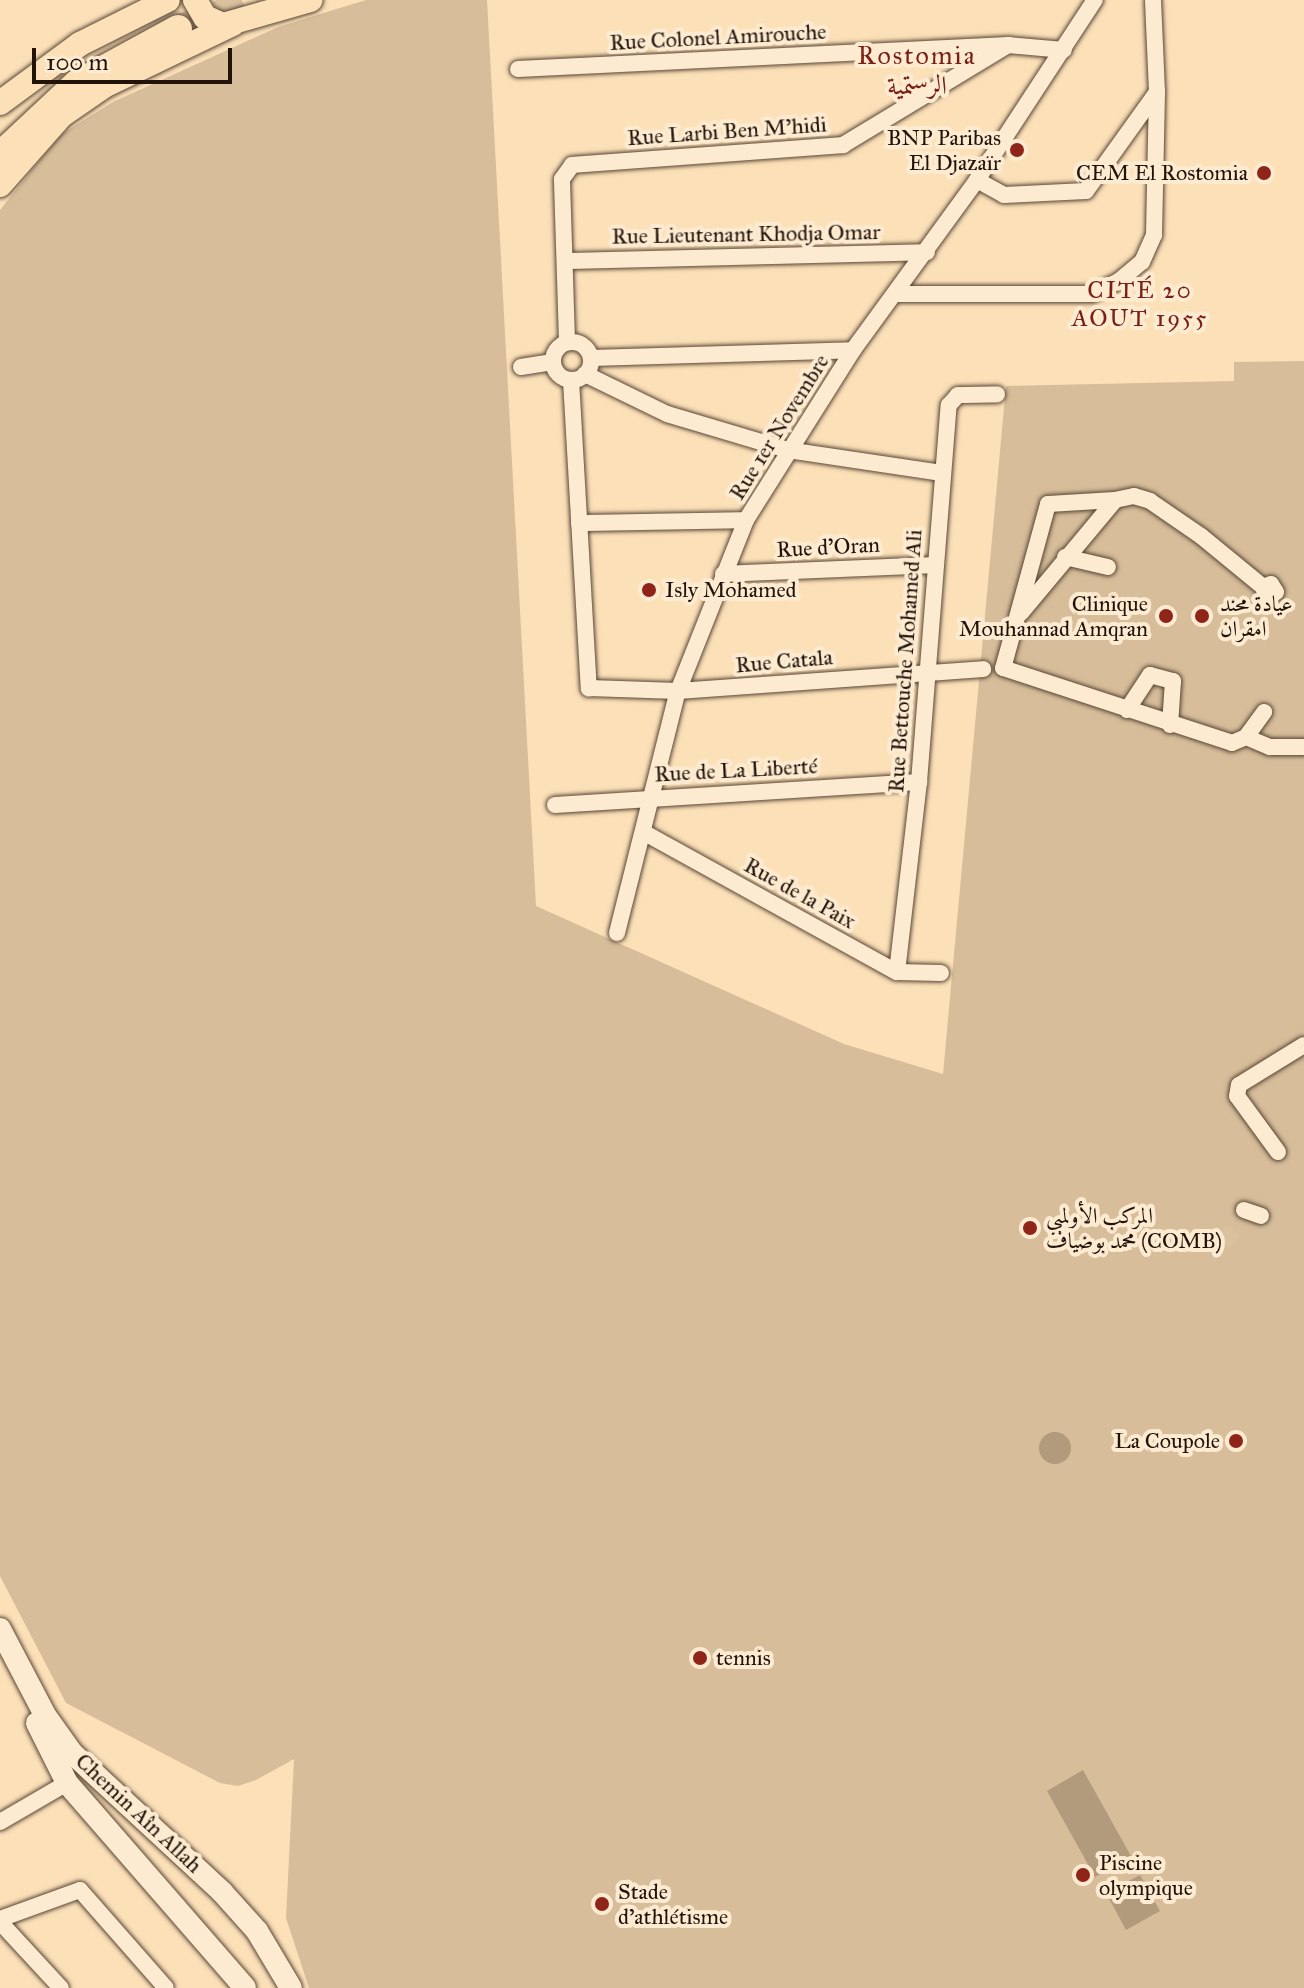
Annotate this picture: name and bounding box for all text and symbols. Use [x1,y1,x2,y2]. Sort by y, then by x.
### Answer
street label: Rue Colonel Amirouche [609,18,827,56]
scale bar [36,32,236,82]
district label: Rostomia الرستمية [857,40,977,102]
text: 100 m [46,47,109,77]
street label: Rue Larbi Ben M'hidi [626,111,828,151]
place label: BNP Paribas El Djazaïr [887,124,1001,176]
marker: BNP Paribas El Djazaïr [1008,141,1026,159]
place label: CEM El Rostomia [1076,160,1248,186]
marker: CEM El Rostomia [1255,164,1273,182]
street label: Rue Lieutenant Khodja Omar [611,218,881,250]
district label: CITÉ 20 AOUT 1955 [1072,277,1208,333]
street label: Rue 1er Novembre [724,349,834,505]
street label: Rue Bettouche Mohamed Ali [883,529,927,793]
street label: Rue d'Oran [776,531,880,563]
place label: Isly Mohamed [665,577,797,603]
marker: Isly Mohamed [640,581,658,599]
place label: Clinique Mouhannad Amqran [959,590,1148,642]
place label: عيادة محند امقران [1220,590,1293,642]
marker: Clinique Mouhannad Amqran [1155,605,1177,627]
marker: عيادة محند امقران [1191,605,1213,627]
street label: Rue Catala [734,644,834,678]
street label: Rue de La Liberté [654,753,818,787]
street label: Rue de la Paix [740,852,860,934]
place label: المركب الأولمبي محمد بوضياف (COMB) [1046,1202,1222,1254]
marker: المركب الأولمبي محمد بوضياف (COMB) [1021,1219,1039,1237]
place label: La Coupole [1115,1428,1220,1454]
marker: La Coupole [1227,1432,1245,1450]
place label: tennis [716,1645,771,1671]
marker: tennis [691,1649,709,1667]
street label: Chemin Aîn Allah [70,1748,208,1878]
place label: Piscine olympique [1099,1849,1193,1900]
marker: Piscine olympique [1074,1866,1092,1884]
place label: Stade d’athlétisme [618,1878,728,1930]
marker: Stade d’athlétisme [593,1895,611,1913]

